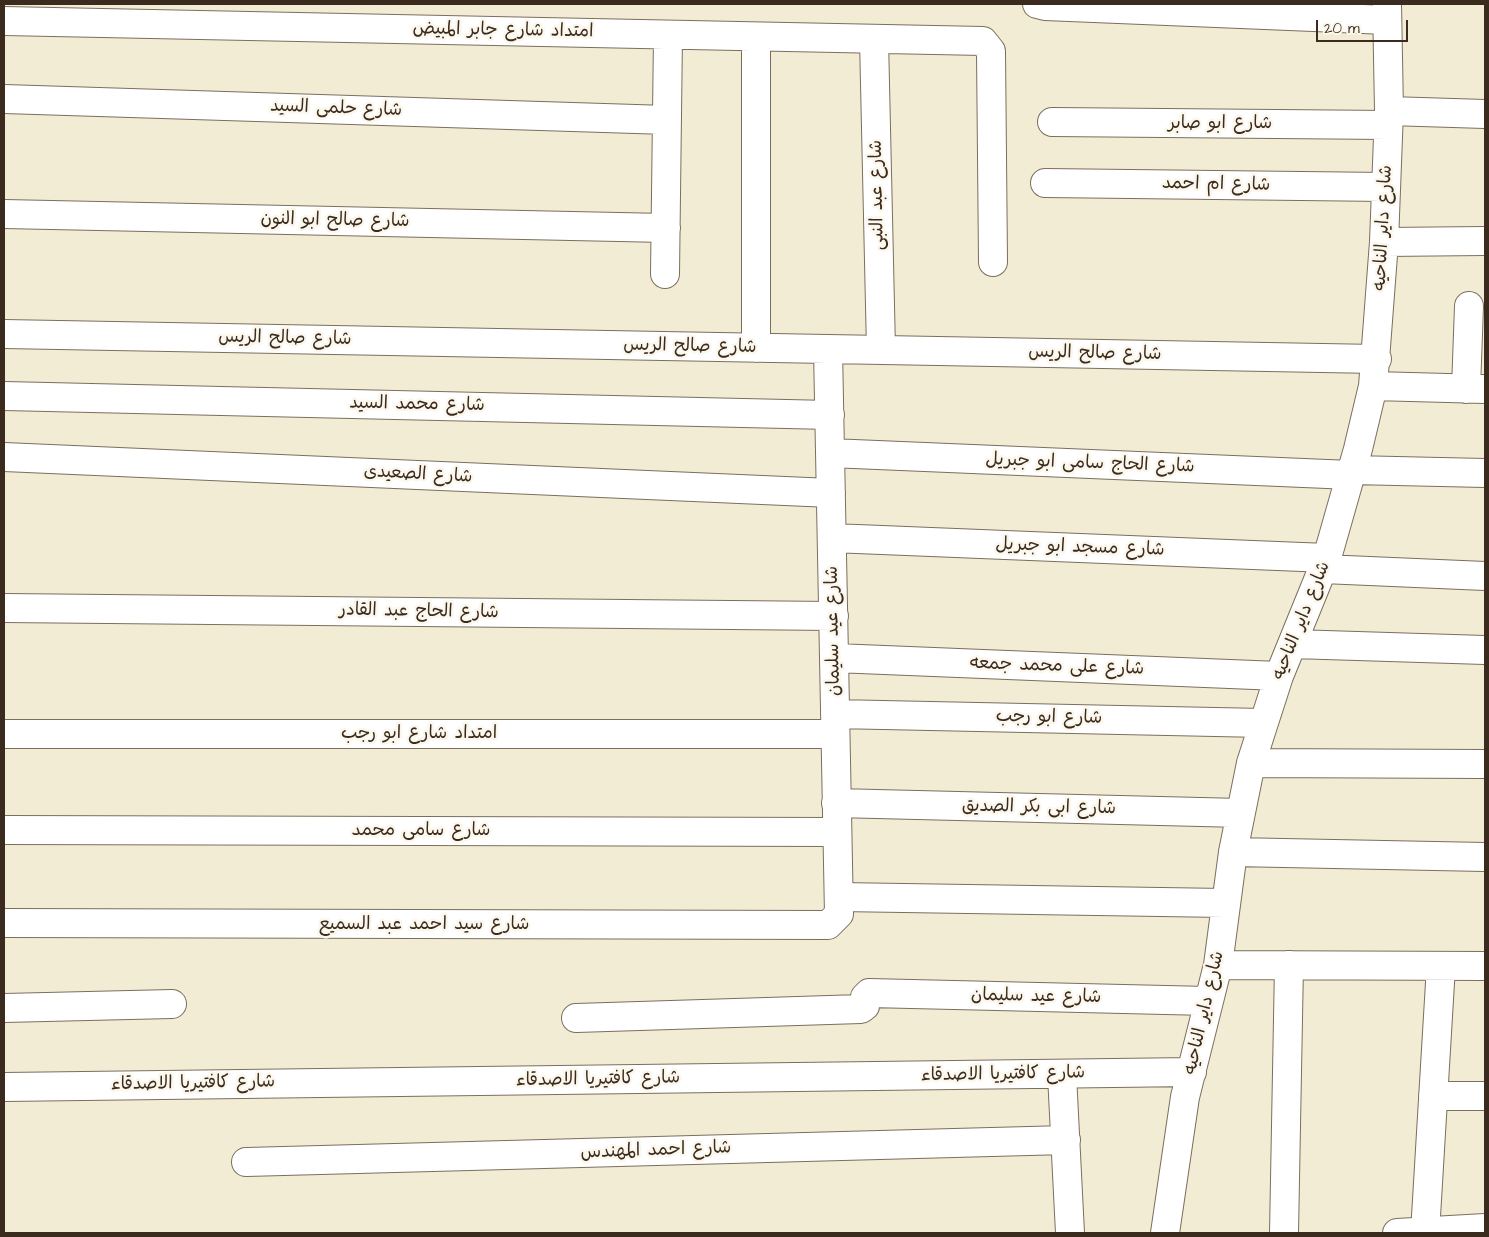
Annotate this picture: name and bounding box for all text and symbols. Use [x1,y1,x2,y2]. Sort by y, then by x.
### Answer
scale bar [1319,10,1412,42]
text: 20 m [1324,18,1360,39]
street label: امتداد شارع جابر المبيض [412,19,594,43]
street label: شارع حلمى السيد [270,96,402,122]
street label: شارع ابو صابر [1168,113,1272,135]
street label: شارع عبد النبى [866,140,890,250]
street label: شارع داير الناحيه [1370,165,1398,291]
street label: شارع ام احمد [1162,173,1270,197]
street label: شارع صالح ابو النون [260,209,410,233]
street label: شارع صالح الريس [218,327,352,351]
street label: شارع صالح الريس [623,335,757,359]
street label: شارع صالح الريس [1028,342,1162,366]
street label: شارع محمد السيد [349,393,485,417]
street label: شارع الحاج سامى ابو جبريل [985,450,1195,478]
street label: شارع الصعيدى [363,461,473,489]
street label: شارع مسجد ابو جبريل [995,534,1165,562]
street label: شارع داير الناحيه [1268,559,1336,683]
street label: شارع عيد سليمان [822,566,846,696]
street label: شارع الحاج عبد القادر [339,600,499,624]
street label: شارع على محمد جمعه [970,653,1144,681]
street label: شارع ابو رجب [996,706,1102,730]
street label: امتداد شارع ابو رجب [341,723,497,745]
street label: شارع ابى بكر الصديق [962,796,1116,820]
street label: شارع سامى محمد [352,820,490,842]
street label: شارع سيد احمد عبد السميع [319,914,529,936]
street label: شارع داير الناحيه [1180,949,1230,1077]
street label: شارع عيد سليمان [971,985,1101,1009]
street label: شارع كافتيريا الاصدقاء [921,1063,1085,1087]
street label: شارع كافتيريا الاصدقاء [516,1068,680,1092]
street label: شارع كافتيريا الاصدقاء [111,1072,275,1096]
street label: شارع احمد المهندس [580,1138,732,1164]

